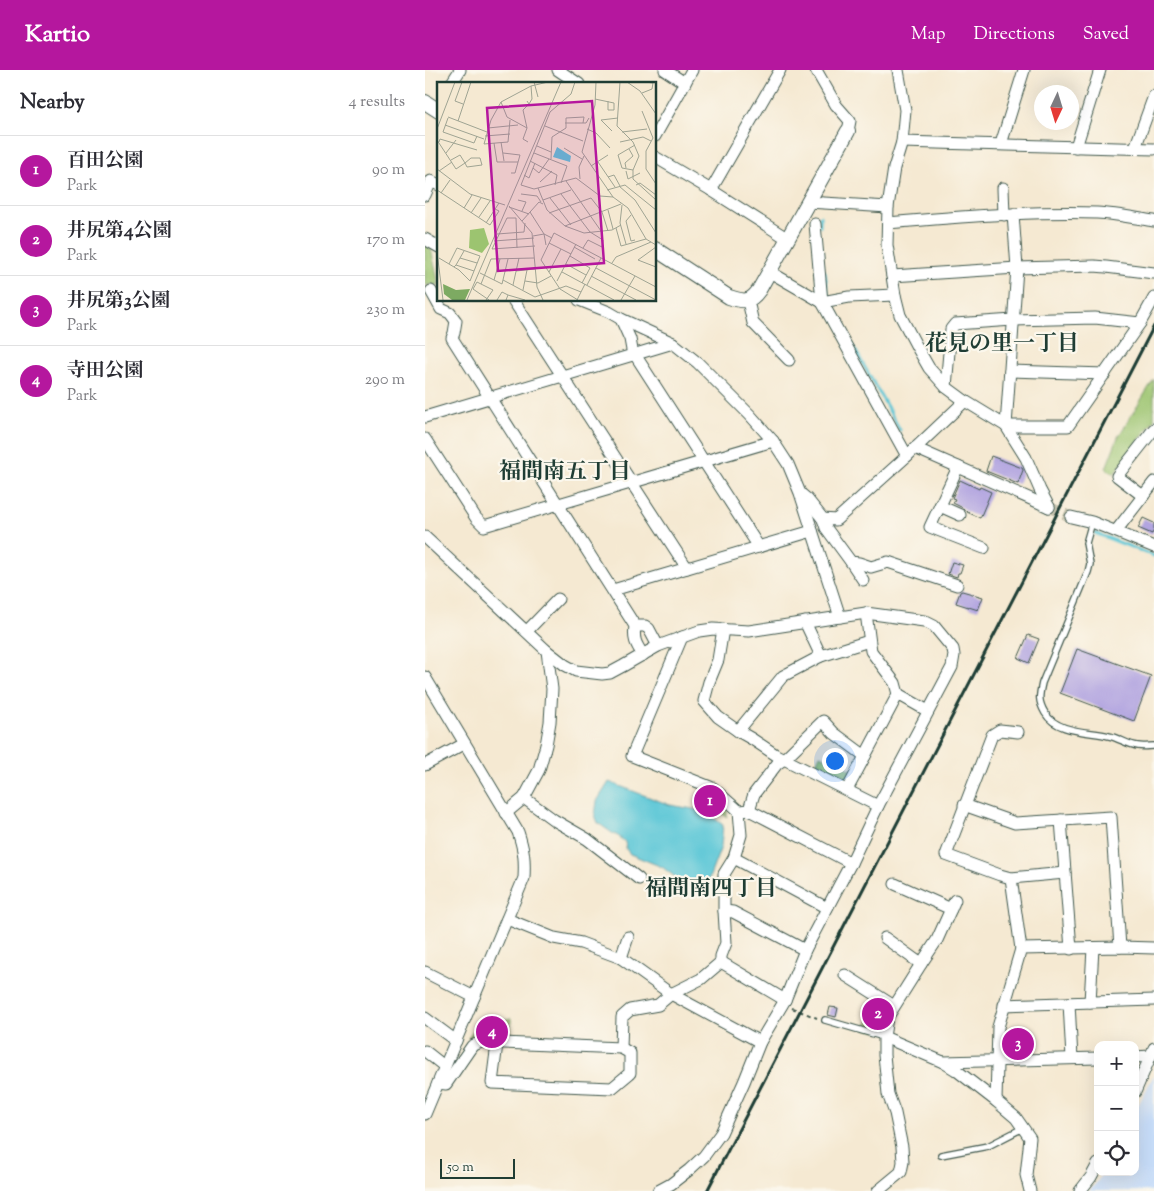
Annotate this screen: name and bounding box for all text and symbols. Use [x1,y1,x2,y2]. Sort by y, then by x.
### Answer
text: Kartio [25,18,90,52]
text: Map [911,22,946,48]
text: Directions [974,22,1055,48]
text: Saved [1083,22,1129,48]
inset map [437,82,656,301]
north arrow [1034,85,1079,130]
text: Nearby [20,88,85,118]
text: 4 results [349,91,405,114]
text: 百田公園 [67,148,143,175]
text: 1 [33,159,39,182]
text: 90 m [372,159,405,182]
text: Park [67,175,98,198]
text: 井尻第4公園 [67,218,172,245]
text: 2 [32,229,40,252]
text: 170 m [367,229,405,252]
text: Park [67,245,98,268]
text: 井尻第3公園 [67,288,170,315]
text: 3 [33,299,39,322]
text: 230 m [366,299,405,322]
text: Park [67,315,98,338]
district label: 花見の里一丁目 [925,329,1079,361]
text: 寺田公園 [67,358,143,385]
text: 4 [32,369,40,392]
text: 290 m [365,369,405,392]
text: Park [67,385,98,408]
district label: 福間南五丁目 [499,457,631,489]
your location [822,748,848,774]
pin: 1 [694,782,726,820]
district label: 福間南四丁目 [645,874,777,906]
pin: 2 [862,995,894,1033]
pin: 4 [476,1013,508,1051]
pin: 3 [1002,1025,1034,1063]
map controls [1094,1041,1139,1176]
button: + [1094,1041,1139,1086]
button: − [1094,1086,1139,1131]
button: locate [1094,1131,1139,1176]
scale bar [440,1156,515,1179]
text: 50 m [447,1158,474,1178]

